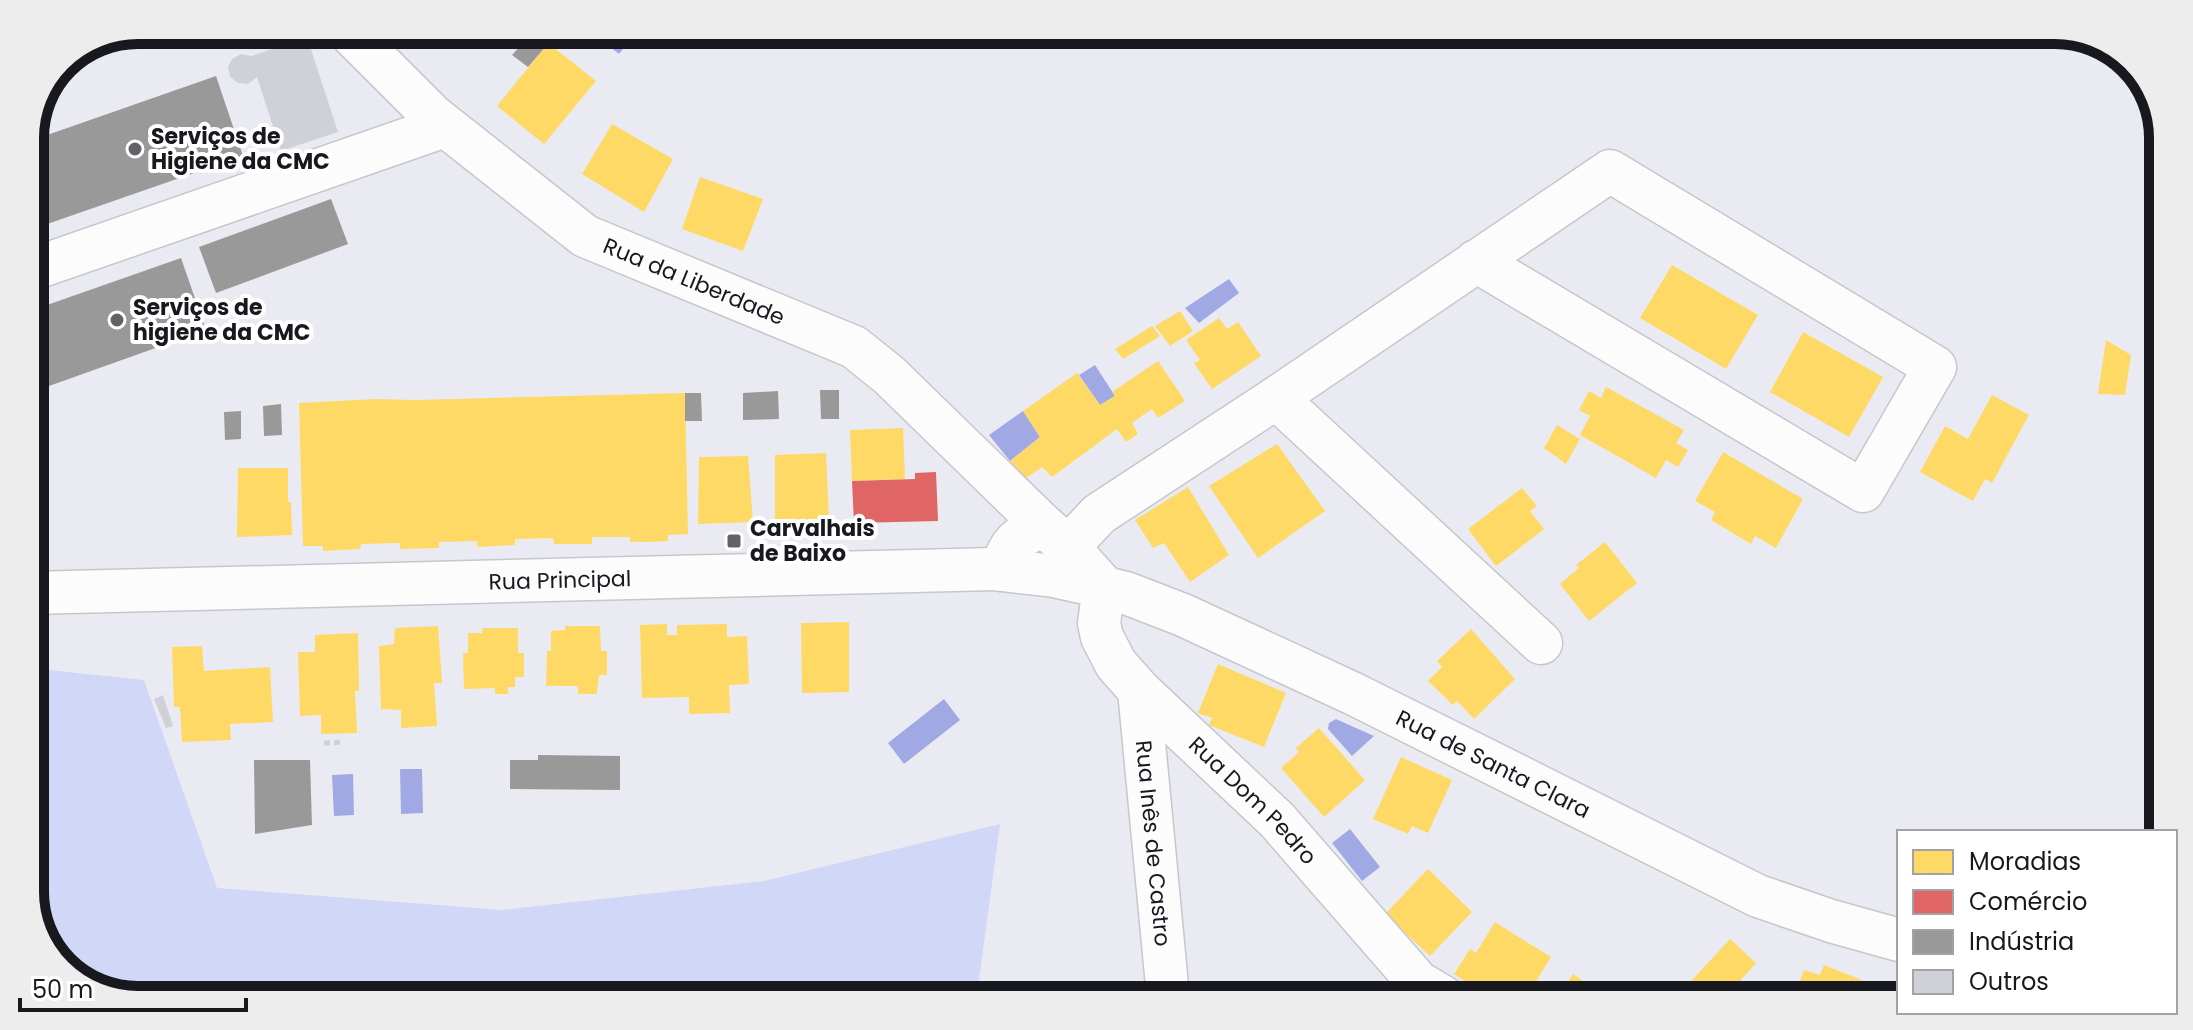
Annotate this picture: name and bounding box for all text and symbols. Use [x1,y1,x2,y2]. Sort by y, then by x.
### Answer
place label: Serviços de Higiene da CMC [151,121,330,177]
marker: Serviços de Higiene da CMC [126,140,144,158]
street label: Rua da Liberdade [599,230,789,333]
place label: Serviços de higiene da CMC [133,292,311,348]
marker: Serviços de higiene da CMC [108,311,126,329]
place label: Carvalhais de Baixo [750,513,875,569]
marker: Carvalhais de Baixo [725,532,743,550]
street label: Rua Principal [488,563,632,598]
street label: Rua de Santa Clara [1391,703,1596,826]
street label: Rua Dom Pedro [1182,730,1324,871]
street label: Rua Inês de Castro [1128,739,1178,948]
legend [1897,830,2177,1014]
text: Moradias [1969,845,2081,878]
text: Comércio [1969,885,2087,918]
text: Indústria [1969,925,2074,958]
scale bar [20,962,246,1012]
text: Outros [1969,965,2049,998]
text: 50 m [32,973,93,1006]

